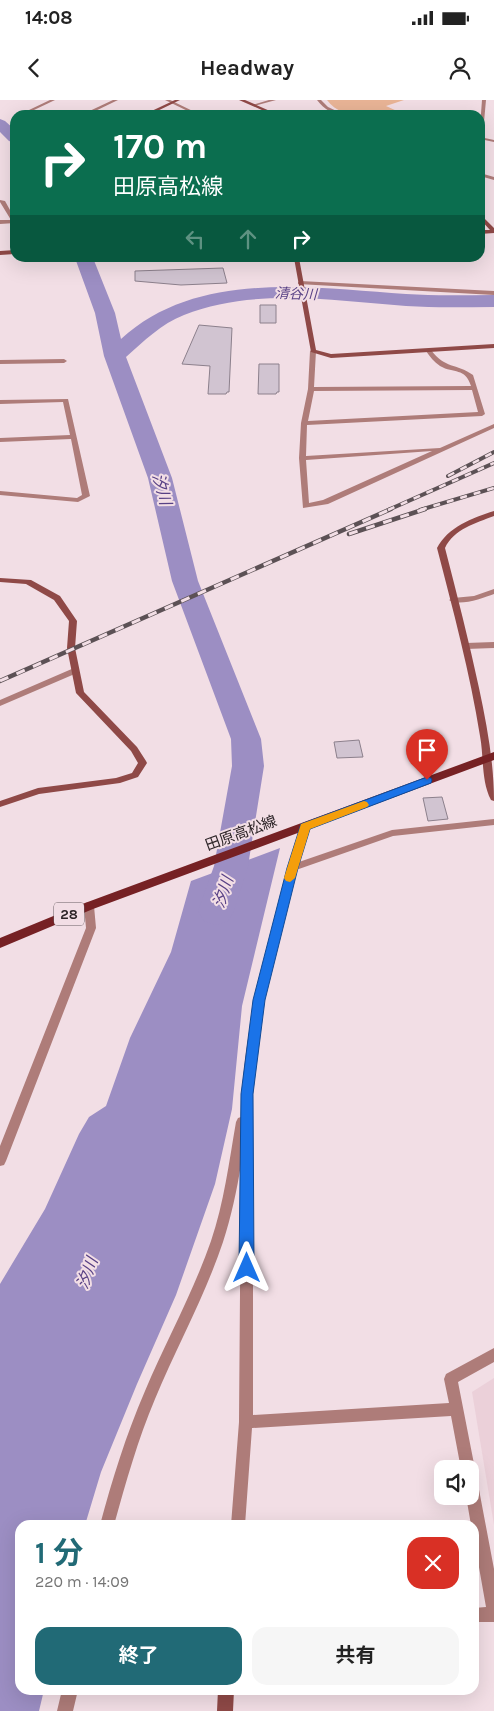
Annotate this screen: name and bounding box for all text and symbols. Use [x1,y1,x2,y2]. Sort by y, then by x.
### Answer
text: 14:08 [25,7,73,29]
icon: back [20,54,48,82]
icon: person [446,54,474,82]
text: Headway [200,55,294,81]
text: 170 m [113,126,207,167]
icon: right [30,130,95,195]
text: 田原高松線 [113,174,223,200]
icon: left [181,225,209,253]
icon: ahead [234,225,262,253]
icon: right [287,225,315,253]
water label: 清谷川 [275,285,319,303]
water label: 汐川 [149,471,176,509]
pin [406,729,448,780]
icon: arrive [413,736,441,764]
street label: 田原高松線 [203,812,279,854]
water label: 汐川 [209,872,238,910]
road number: 28 [54,902,84,926]
position arrow [220,1241,272,1293]
water label: 汐川 [73,1253,102,1291]
map controls [434,1460,479,1505]
button: sound [434,1460,479,1505]
text: 1 分 [35,1535,83,1571]
button: close [407,1537,459,1589]
text: 220 m · 14:09 [35,1572,129,1591]
button: 終了 [35,1627,242,1685]
button: 共有 [252,1627,459,1685]

